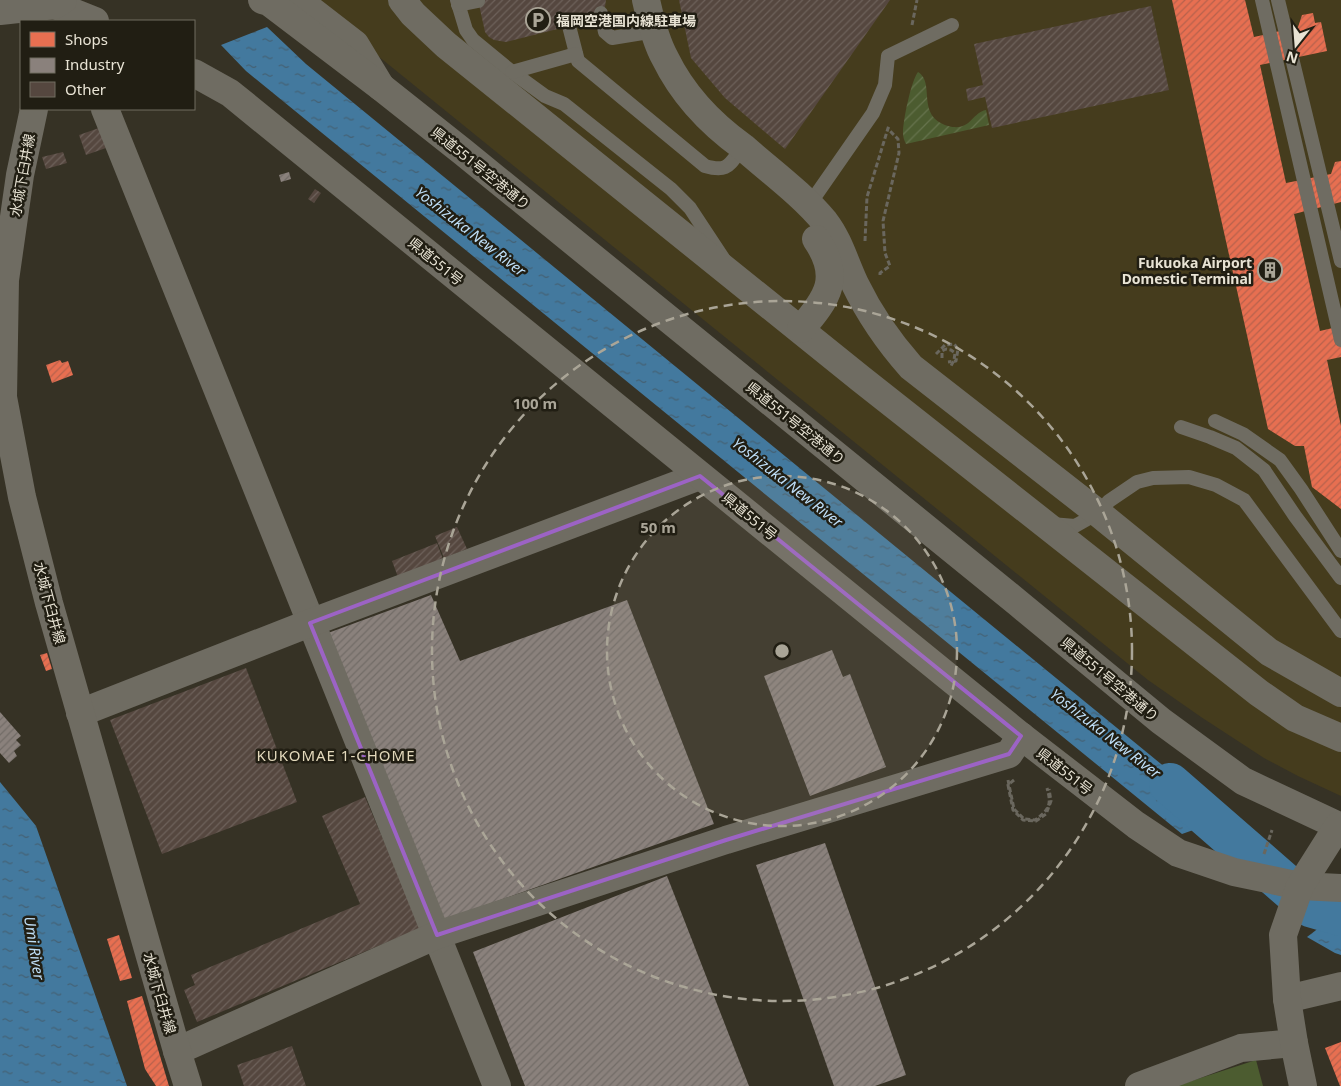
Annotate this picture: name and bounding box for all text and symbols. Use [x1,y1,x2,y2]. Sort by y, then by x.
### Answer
parking icon: 福岡空港国内線駐車場 [525,7,551,33]
place label: 福岡空港国内線駐車場 [556,11,696,30]
legend [20,20,195,110]
north arrow [1271,20,1321,70]
text: Shops [65,29,108,49]
text: N [1284,47,1300,69]
text: Industry [65,54,125,74]
text: Other [65,79,106,99]
street label: 県道551号空港通り [428,122,534,214]
street label: 水城下臼井線 [5,132,39,218]
water label: Yoshizuka New River [412,182,531,281]
street label: 県道551号 [404,233,468,289]
place label: Fukuoka Airport Domestic Terminal [1122,253,1252,288]
building icon: Fukuoka Airport Domestic Terminal [1257,257,1283,283]
street label: 県道551号空港通り [743,377,849,469]
text: 100 m [513,393,557,413]
water label: Yoshizuka New River [729,433,848,532]
street label: 県道551号 [718,488,782,544]
text: 50 m [640,517,676,537]
street label: 水城下臼井線 [30,560,70,646]
street label: 県道551号空港通り [1057,633,1163,725]
centre of rings [773,642,791,660]
water label: Yoshizuka New River [1047,684,1166,783]
street label: 県道551号 [1033,743,1097,799]
district label: KUKOMAE 1-CHOME [256,745,416,765]
water label: Umi River [20,915,50,982]
street label: 水城下臼井線 [139,950,181,1036]

